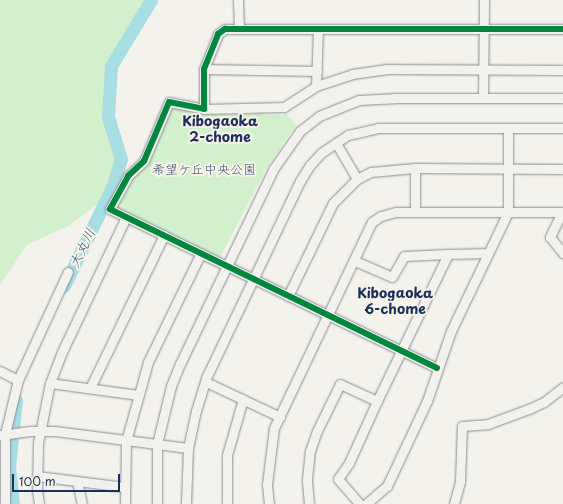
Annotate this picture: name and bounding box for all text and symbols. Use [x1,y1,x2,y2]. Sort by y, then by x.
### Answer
district label: Kibogaoka 2-chome [182,113,258,146]
park label: 希望ケ丘中央公園 [152,161,256,177]
water label: 大丸川 [65,225,99,271]
district label: Kibogaoka 6-chome [357,285,433,318]
scale bar [14,466,122,492]
text: 100 m [19,472,56,490]

